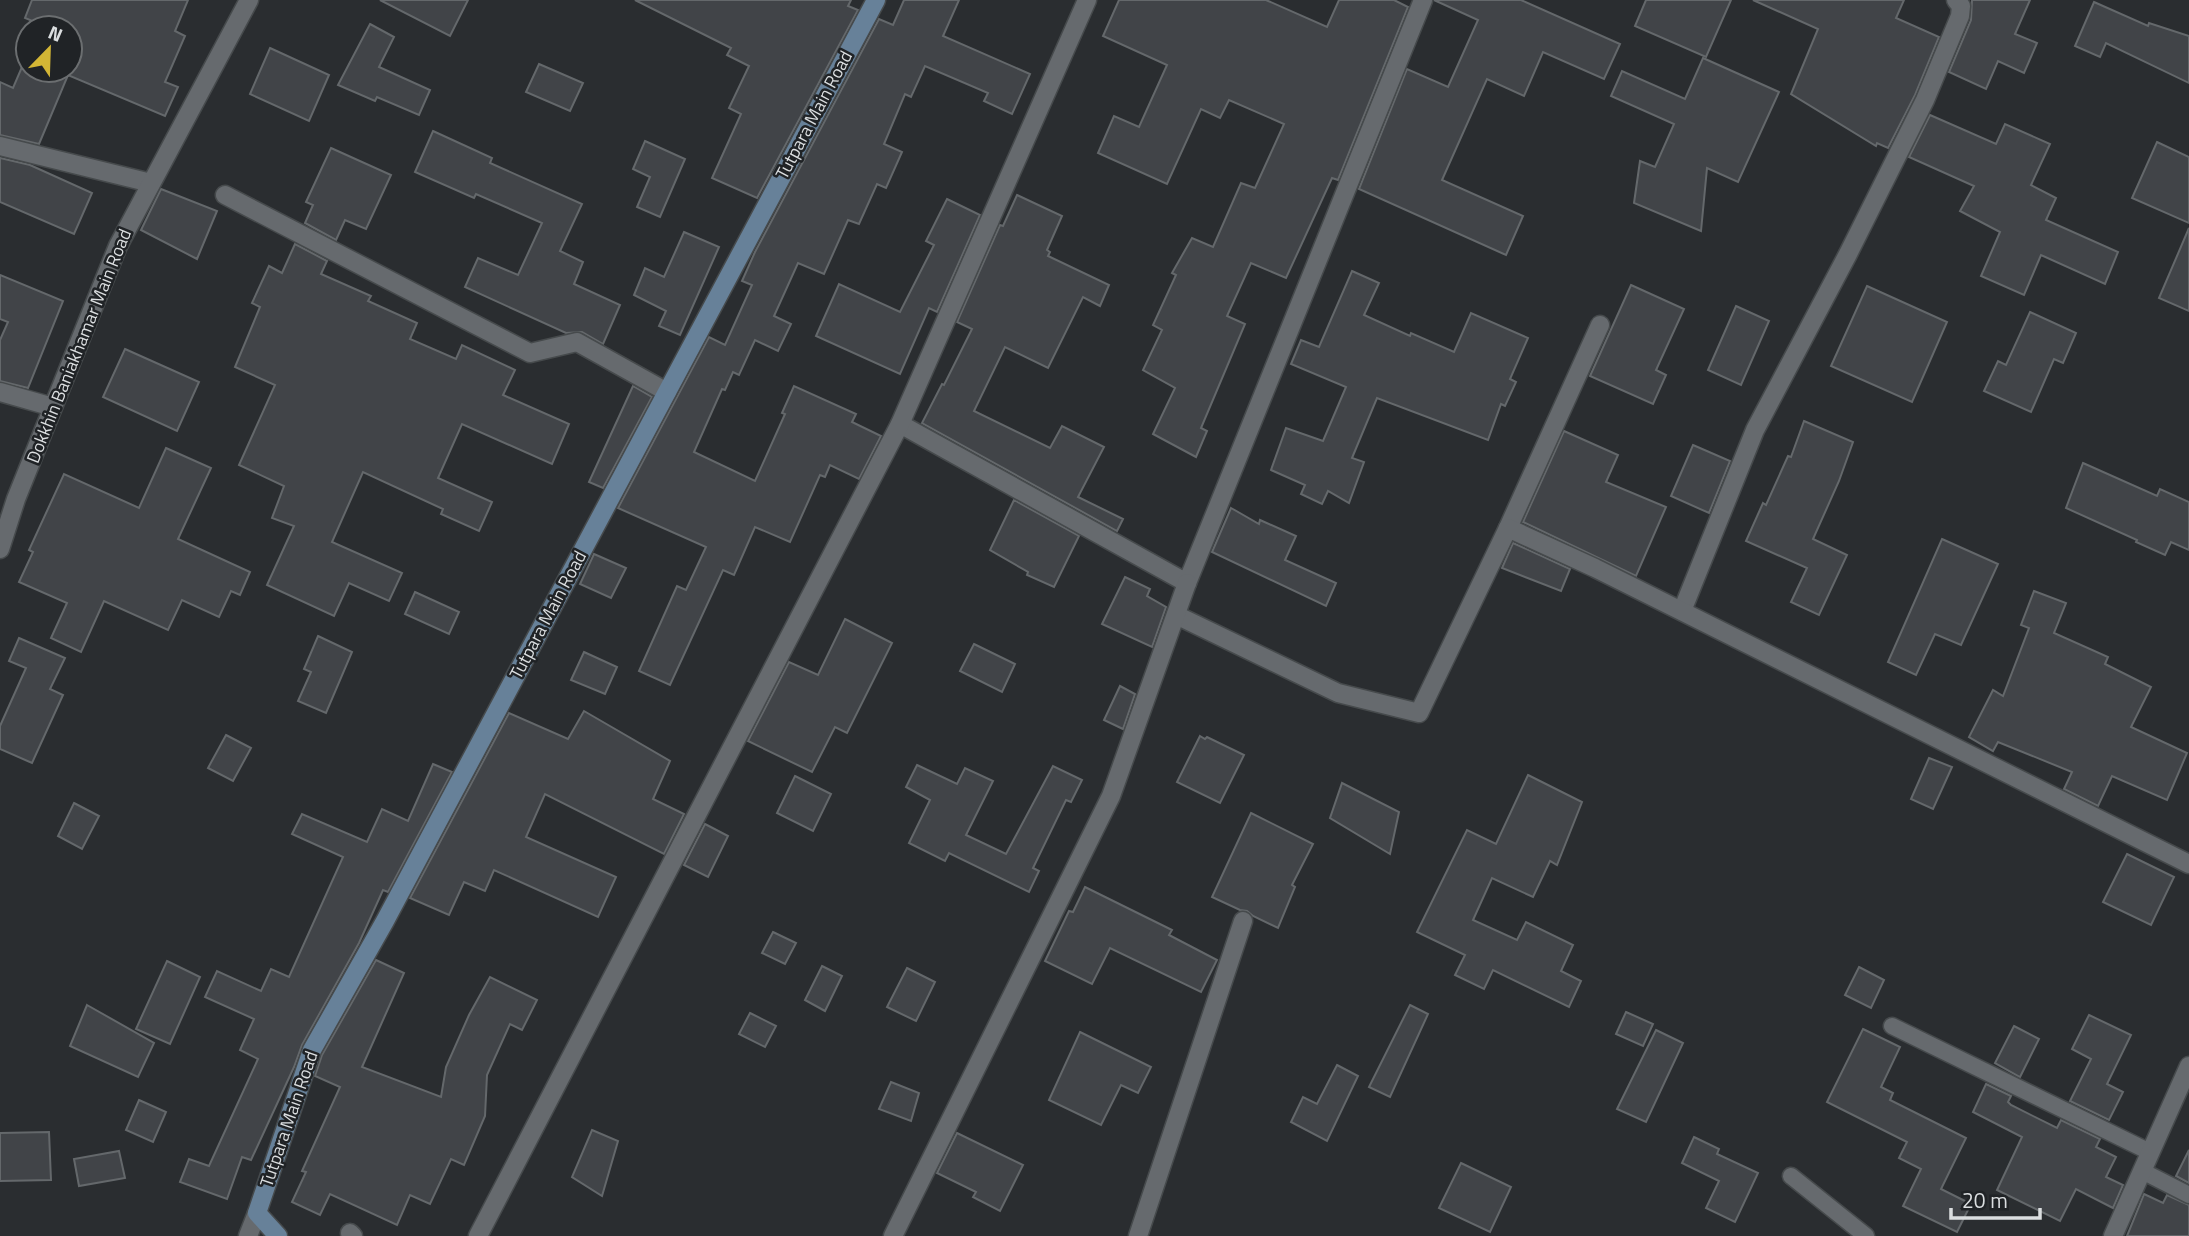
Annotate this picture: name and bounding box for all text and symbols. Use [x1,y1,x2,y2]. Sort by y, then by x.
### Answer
north arrow [14,14,84,84]
text: N [44,17,68,49]
street label: Tutpara Main Road [768,46,859,184]
street label: Dokkhin Baniakhamar Main Road [19,225,138,467]
street label: Tutpara Main Road [502,546,593,684]
street label: Tutpara Main Road [253,1047,324,1190]
scale bar [1951,1176,2040,1220]
text: 20 m [1962,1184,2008,1216]

